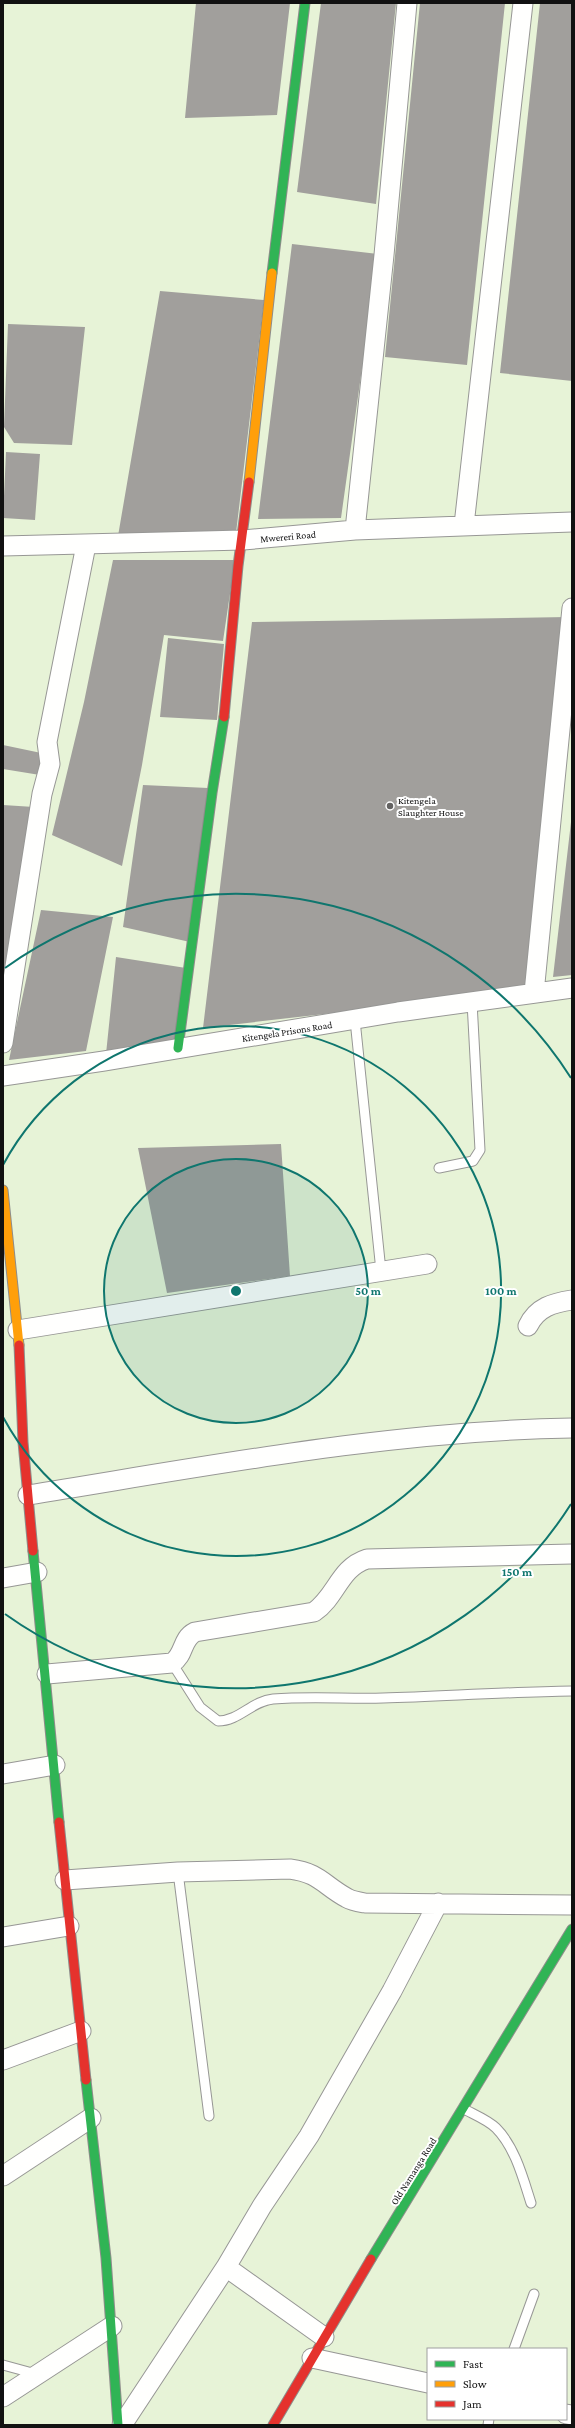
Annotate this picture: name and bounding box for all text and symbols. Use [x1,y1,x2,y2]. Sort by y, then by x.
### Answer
street label: Mwereri Road [260,529,317,544]
place label: Kitengela Slaughter House [398,795,464,818]
marker: Kitengela Slaughter House [385,801,395,811]
street label: Kitengela Prisons Road [241,1019,334,1044]
centre of rings [229,1284,243,1298]
text: 50 m [355,1284,382,1298]
text: 100 m [485,1284,518,1298]
text: 150 m [502,1565,533,1579]
street label: Old Namanga Road [388,2135,439,2207]
legend [427,2348,567,2420]
text: Fast [463,2357,484,2371]
text: Slow [463,2377,487,2391]
text: Jam [462,2397,482,2411]

